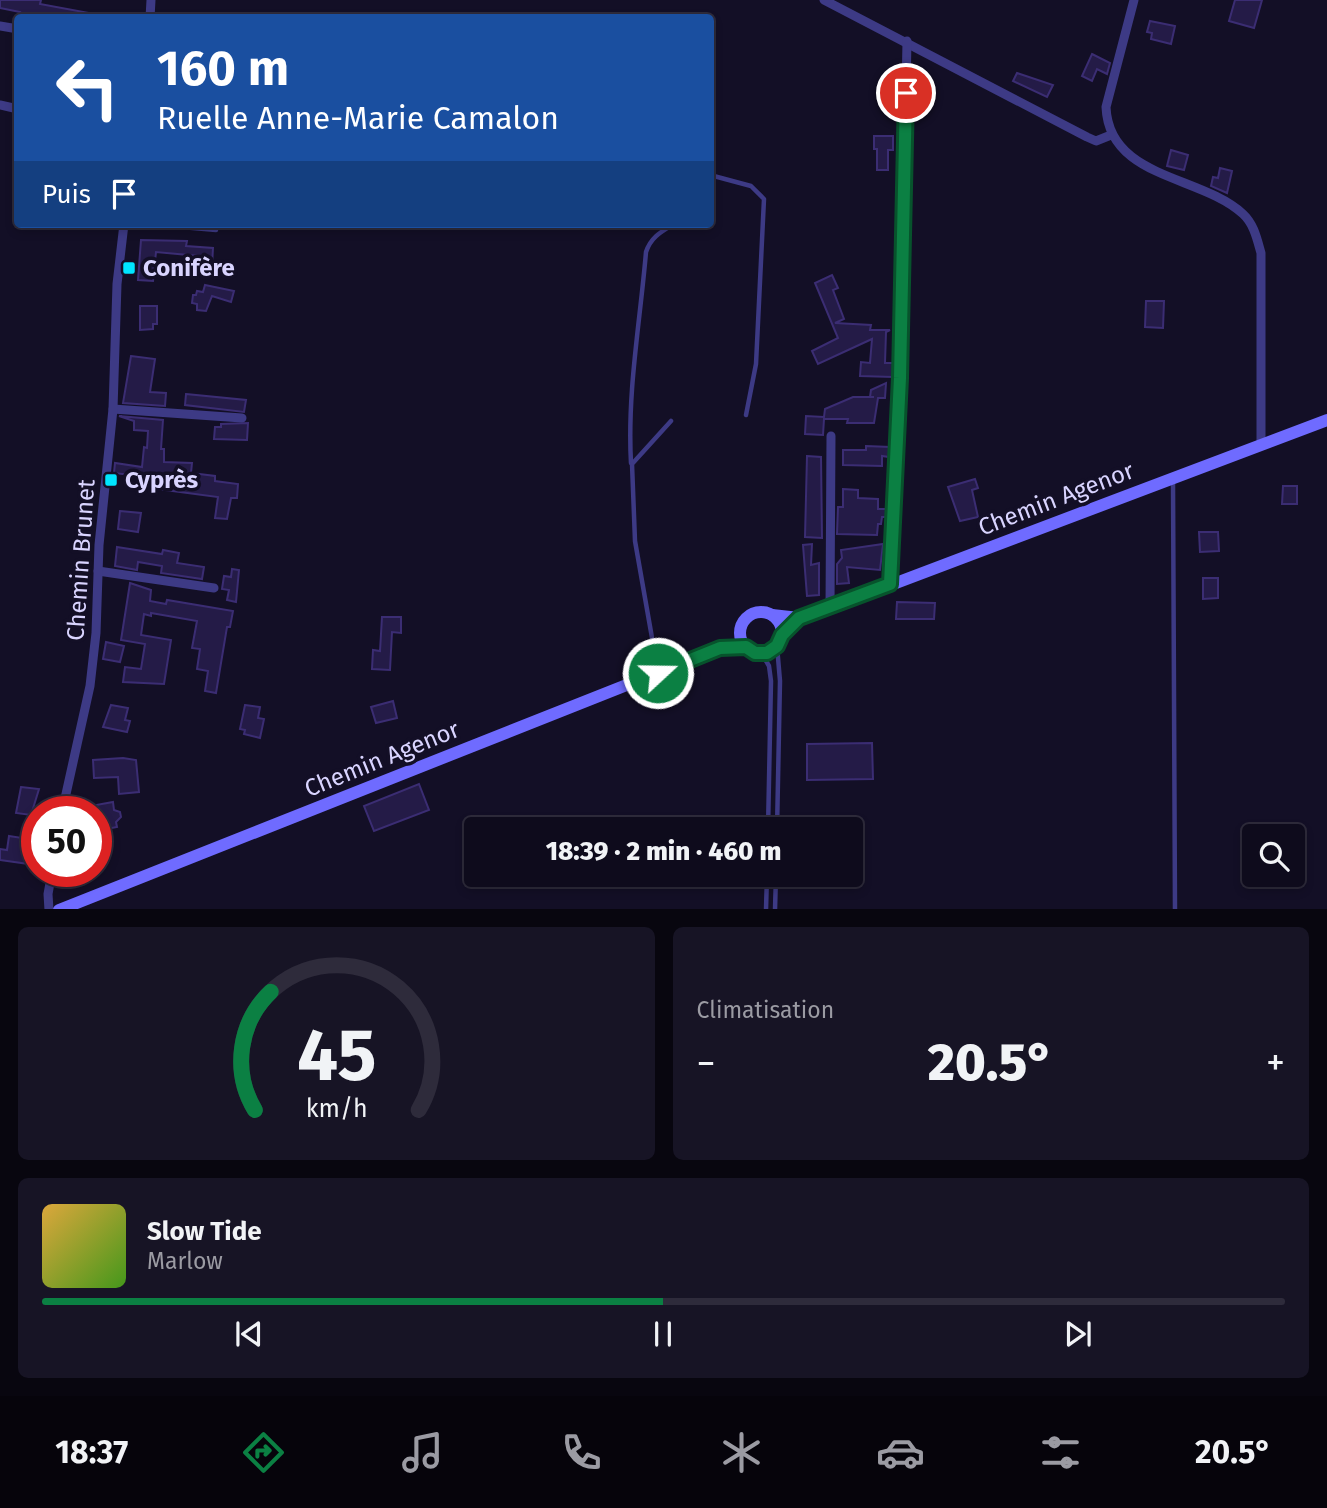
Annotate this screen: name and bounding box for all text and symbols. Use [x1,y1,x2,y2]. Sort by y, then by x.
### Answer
text: 160 m [157,39,289,98]
icon: left [42,42,133,133]
pin [876,63,936,123]
icon: arrive [887,74,925,112]
text: Ruelle Anne-Marie Camalon [157,99,559,137]
icon: arrive [105,175,143,213]
text: Puis [42,179,91,210]
place label: Conifère [143,254,235,282]
marker: Conifère [121,260,137,276]
street label: Chemin Agenor [974,456,1138,542]
place label: Cyprès [125,466,199,494]
marker: Cyprès [103,472,119,488]
street label: Chemin Brunet [61,478,101,642]
position arrow [621,636,695,710]
street label: Chemin Agenor [301,715,464,803]
speed limit sign: 50 [21,796,112,887]
map controls [1242,824,1305,887]
button: search [1242,824,1305,887]
text: 18:39 · 2 min · 460 m [546,836,781,867]
text: Climatisation [697,996,834,1024]
text: 45 [297,1012,376,1099]
text: 20.5° [928,1031,1054,1094]
text: − [697,1040,716,1086]
text: + [1266,1040,1285,1086]
text: km/h [305,1093,367,1123]
text: Slow Tide [147,1216,262,1247]
text: Marlow [147,1247,223,1275]
icon: previous [230,1315,268,1353]
icon: pause [644,1315,682,1353]
icon: next [1059,1315,1097,1353]
icon: directions [239,1428,288,1477]
icon: music [398,1428,447,1477]
icon: phone [557,1428,606,1477]
icon: climate [717,1428,766,1477]
icon: car [876,1428,925,1477]
icon: filters [1036,1428,1085,1477]
text: 18:37 [55,1433,128,1471]
text: 20.5° [1195,1433,1272,1471]

